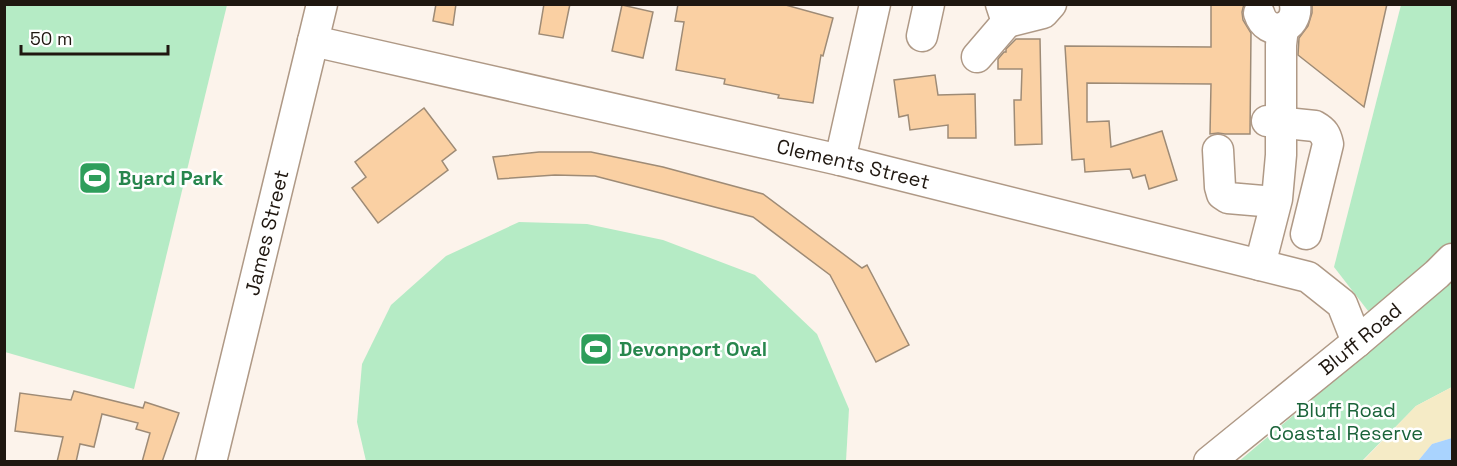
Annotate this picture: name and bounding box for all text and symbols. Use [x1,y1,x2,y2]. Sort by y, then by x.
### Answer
scale bar [21,18,168,56]
text: 50 m [30,27,72,50]
street label: Clements Street [774,133,932,195]
sports icon: Byard Park [77,160,113,196]
place label: Byard Park [118,165,223,191]
street label: James Street [239,167,294,298]
street label: Bluff Road [1313,297,1407,381]
sports icon: Devonport Oval [578,331,614,367]
place label: Devonport Oval [619,336,767,362]
park label: Bluff Road Coastal Reserve [1269,397,1423,446]

